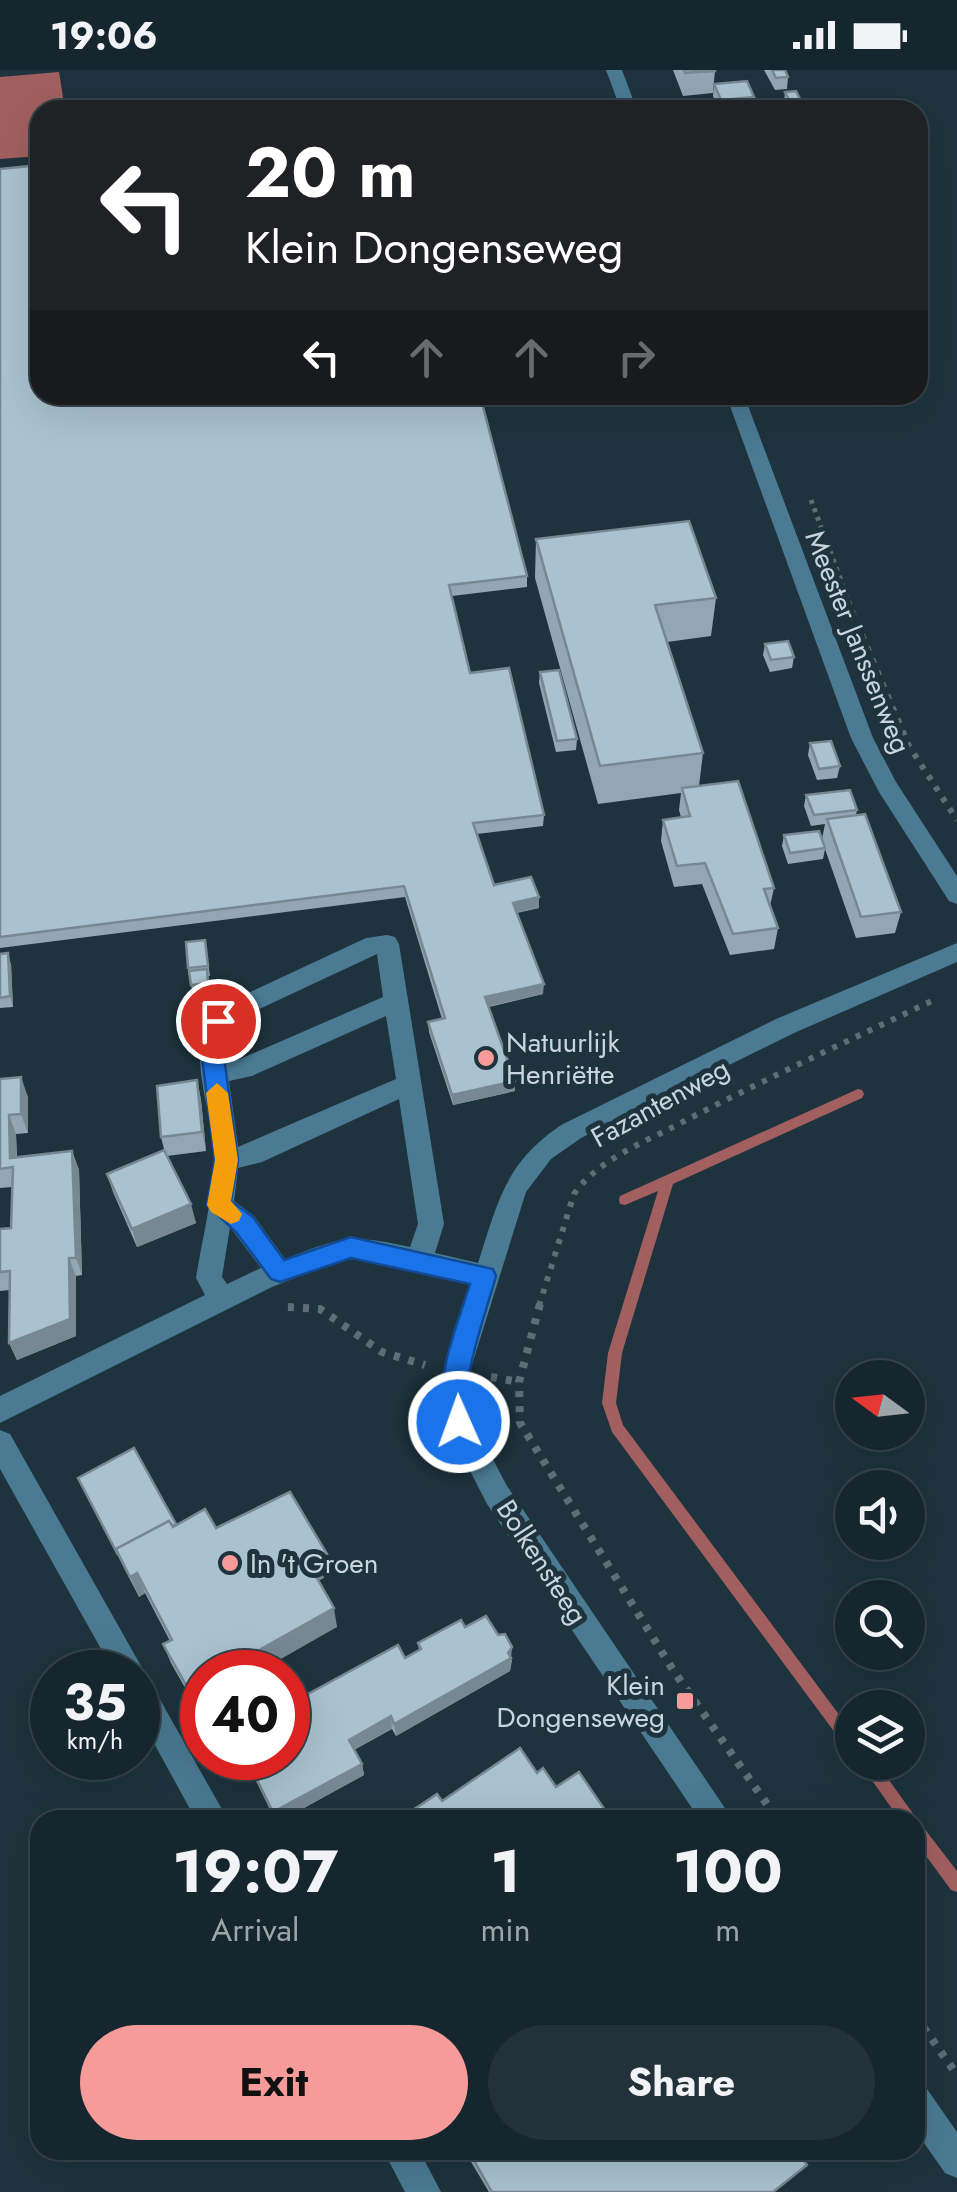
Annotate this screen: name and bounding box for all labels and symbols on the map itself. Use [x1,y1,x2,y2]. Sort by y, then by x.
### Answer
street label: Meester Janssenweg [795,524,921,760]
pin [176,979,261,1064]
place label: Natuurlijk Henriëtte [506,1022,621,1095]
marker: Natuurlijk Henriëtte [475,1047,497,1069]
street label: Fazantenweg [583,1048,737,1158]
north arrow [835,1360,925,1450]
position arrow [407,1370,511,1474]
street label: Bolkensteeg [486,1492,598,1632]
place label: In 't Groen [250,1543,378,1584]
marker: In 't Groen [219,1552,241,1574]
speed limit sign: 40 [180,1650,310,1780]
place label: Klein Dongenseweg [497,1665,665,1738]
marker: Klein Dongenseweg [674,1690,696,1712]

